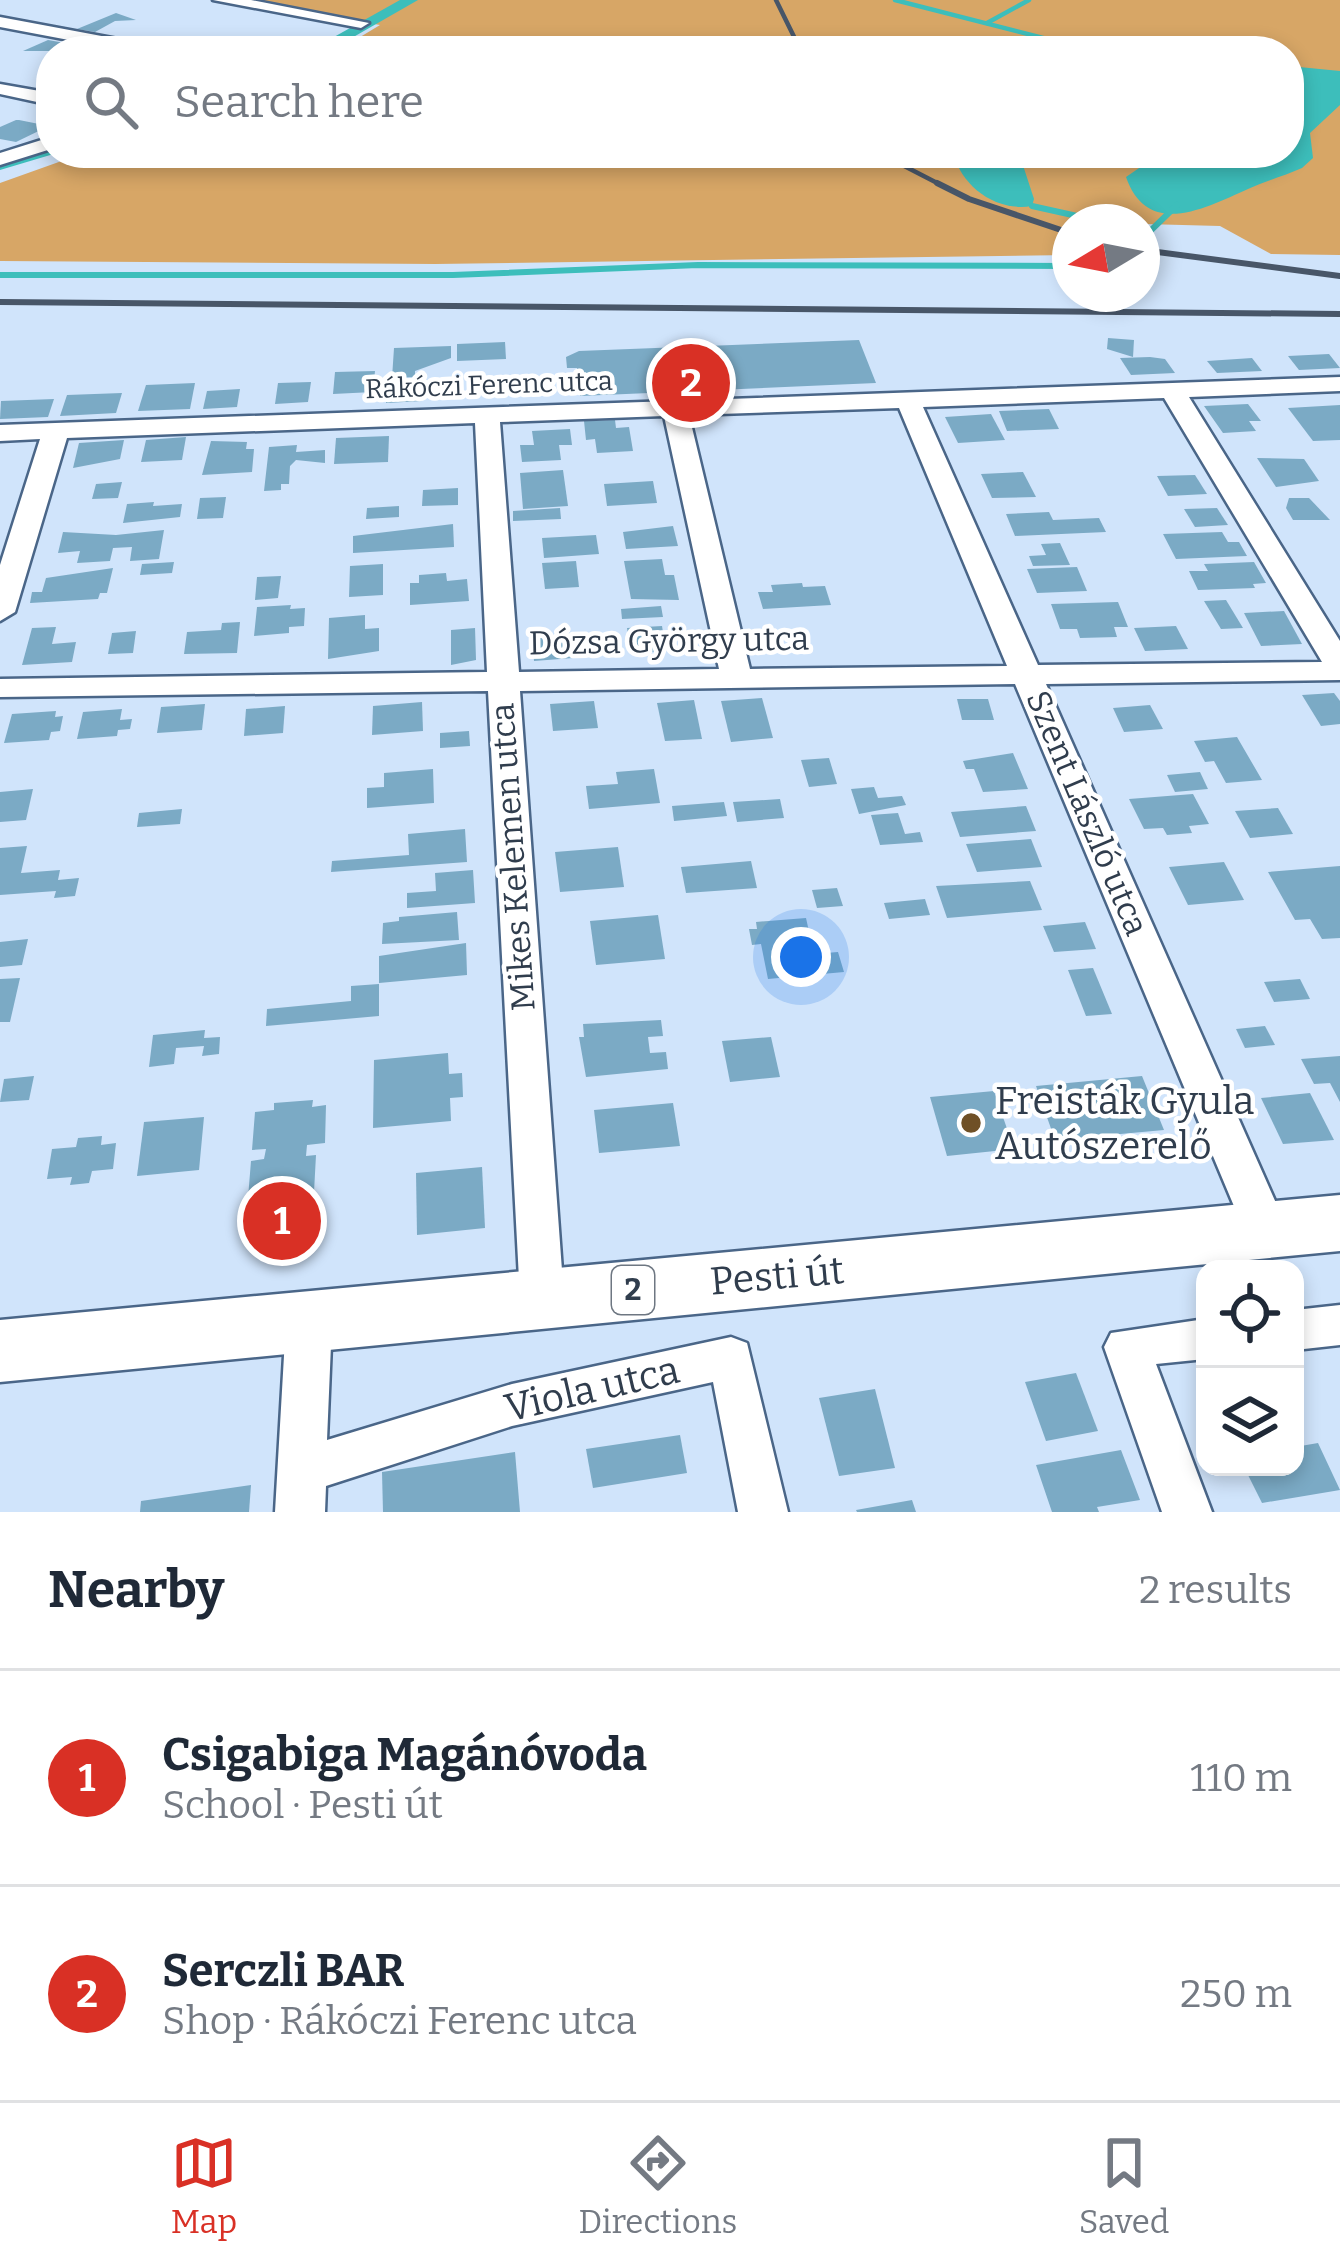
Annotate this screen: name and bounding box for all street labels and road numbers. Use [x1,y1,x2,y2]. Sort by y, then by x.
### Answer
street label: Rákóczi Ferenc utca [365,365,614,405]
street label: Dózsa György utca [528,619,810,663]
street label: Szent László utca [1017,685,1157,941]
street label: Mikes Kelemen utca [482,702,544,1012]
street label: Pesti út [708,1247,846,1305]
road number: 2 [612,1266,654,1314]
street label: Viola utca [500,1347,684,1431]

